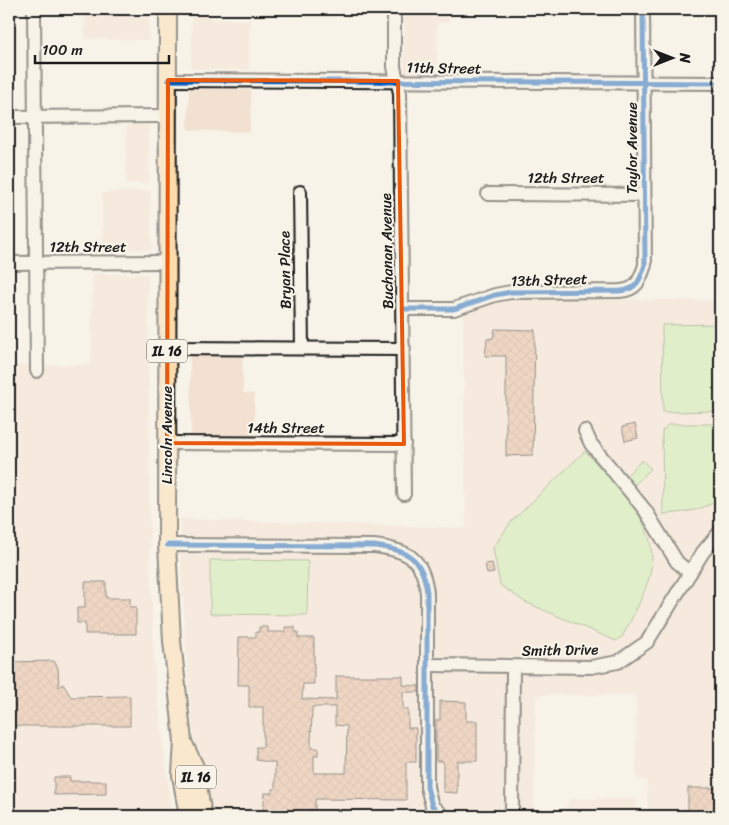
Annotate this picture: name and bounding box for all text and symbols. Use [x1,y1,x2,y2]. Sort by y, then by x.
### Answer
scale bar [35,32,169,64]
north arrow [646,32,696,82]
text: 100 m [42,37,83,63]
text: N [672,52,697,63]
street label: 11th Street [406,54,482,82]
street label: Taylor Avenue [619,102,645,194]
street label: 12th Street [528,165,605,191]
street label: Buchanan Avenue [373,193,401,309]
street label: Bryan Place [271,231,299,309]
street label: 12th Street [50,234,127,260]
street label: 13th Street [510,266,588,294]
road number: IL 16 [147,340,187,362]
street label: Lincoln Avenue [154,385,180,484]
street label: 14th Street [247,415,325,441]
street label: Smith Drive [521,636,599,664]
road number: IL 16 [176,766,216,789]

